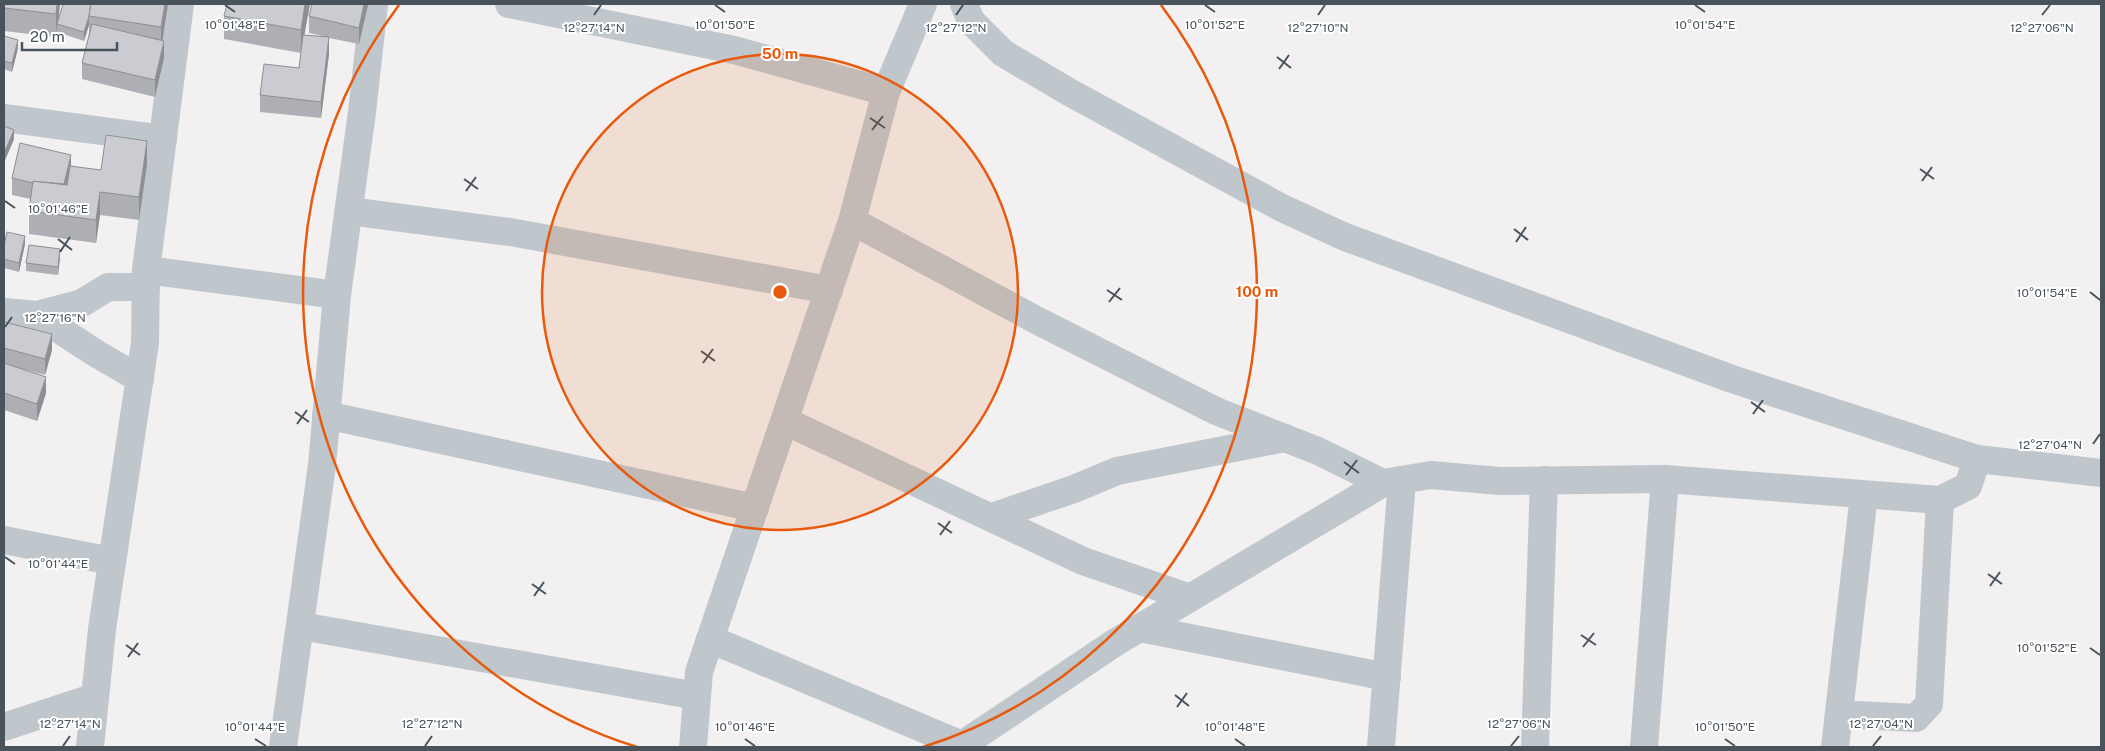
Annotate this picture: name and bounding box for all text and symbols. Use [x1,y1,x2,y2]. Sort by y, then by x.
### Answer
text: 10°01'48"E [205,18,265,32]
text: 10°01'50"E [695,18,755,32]
text: 10°01'52"E [1185,18,1245,32]
text: 10°01'54"E [1675,18,1735,32]
scale bar [22,20,118,52]
text: 12°27'14"N [563,21,625,35]
text: 12°27'12"N [925,21,987,35]
text: 12°27'10"N [1287,21,1349,35]
text: 12°27'06"N [2010,21,2074,35]
text: 20 m [30,28,65,45]
text: 50 m [762,45,798,62]
text: 10°01'46"E [28,202,88,216]
centre of rings [771,283,789,301]
text: 100 m [1236,283,1278,300]
text: 10°01'54"E [2017,286,2077,300]
text: 12°27'16"N [24,311,86,325]
text: 12°27'04"N [2018,438,2082,452]
text: 10°01'44"E [28,557,88,571]
text: 10°01'52"E [2017,641,2077,655]
text: 12°27'14"N [39,717,101,731]
text: 12°27'12"N [401,717,463,731]
text: 12°27'06"N [1487,717,1551,731]
text: 12°27'04"N [1849,717,1913,731]
text: 10°01'44"E [225,720,285,734]
text: 10°01'46"E [715,720,775,734]
text: 10°01'48"E [1205,720,1265,734]
text: 10°01'50"E [1695,720,1755,734]

